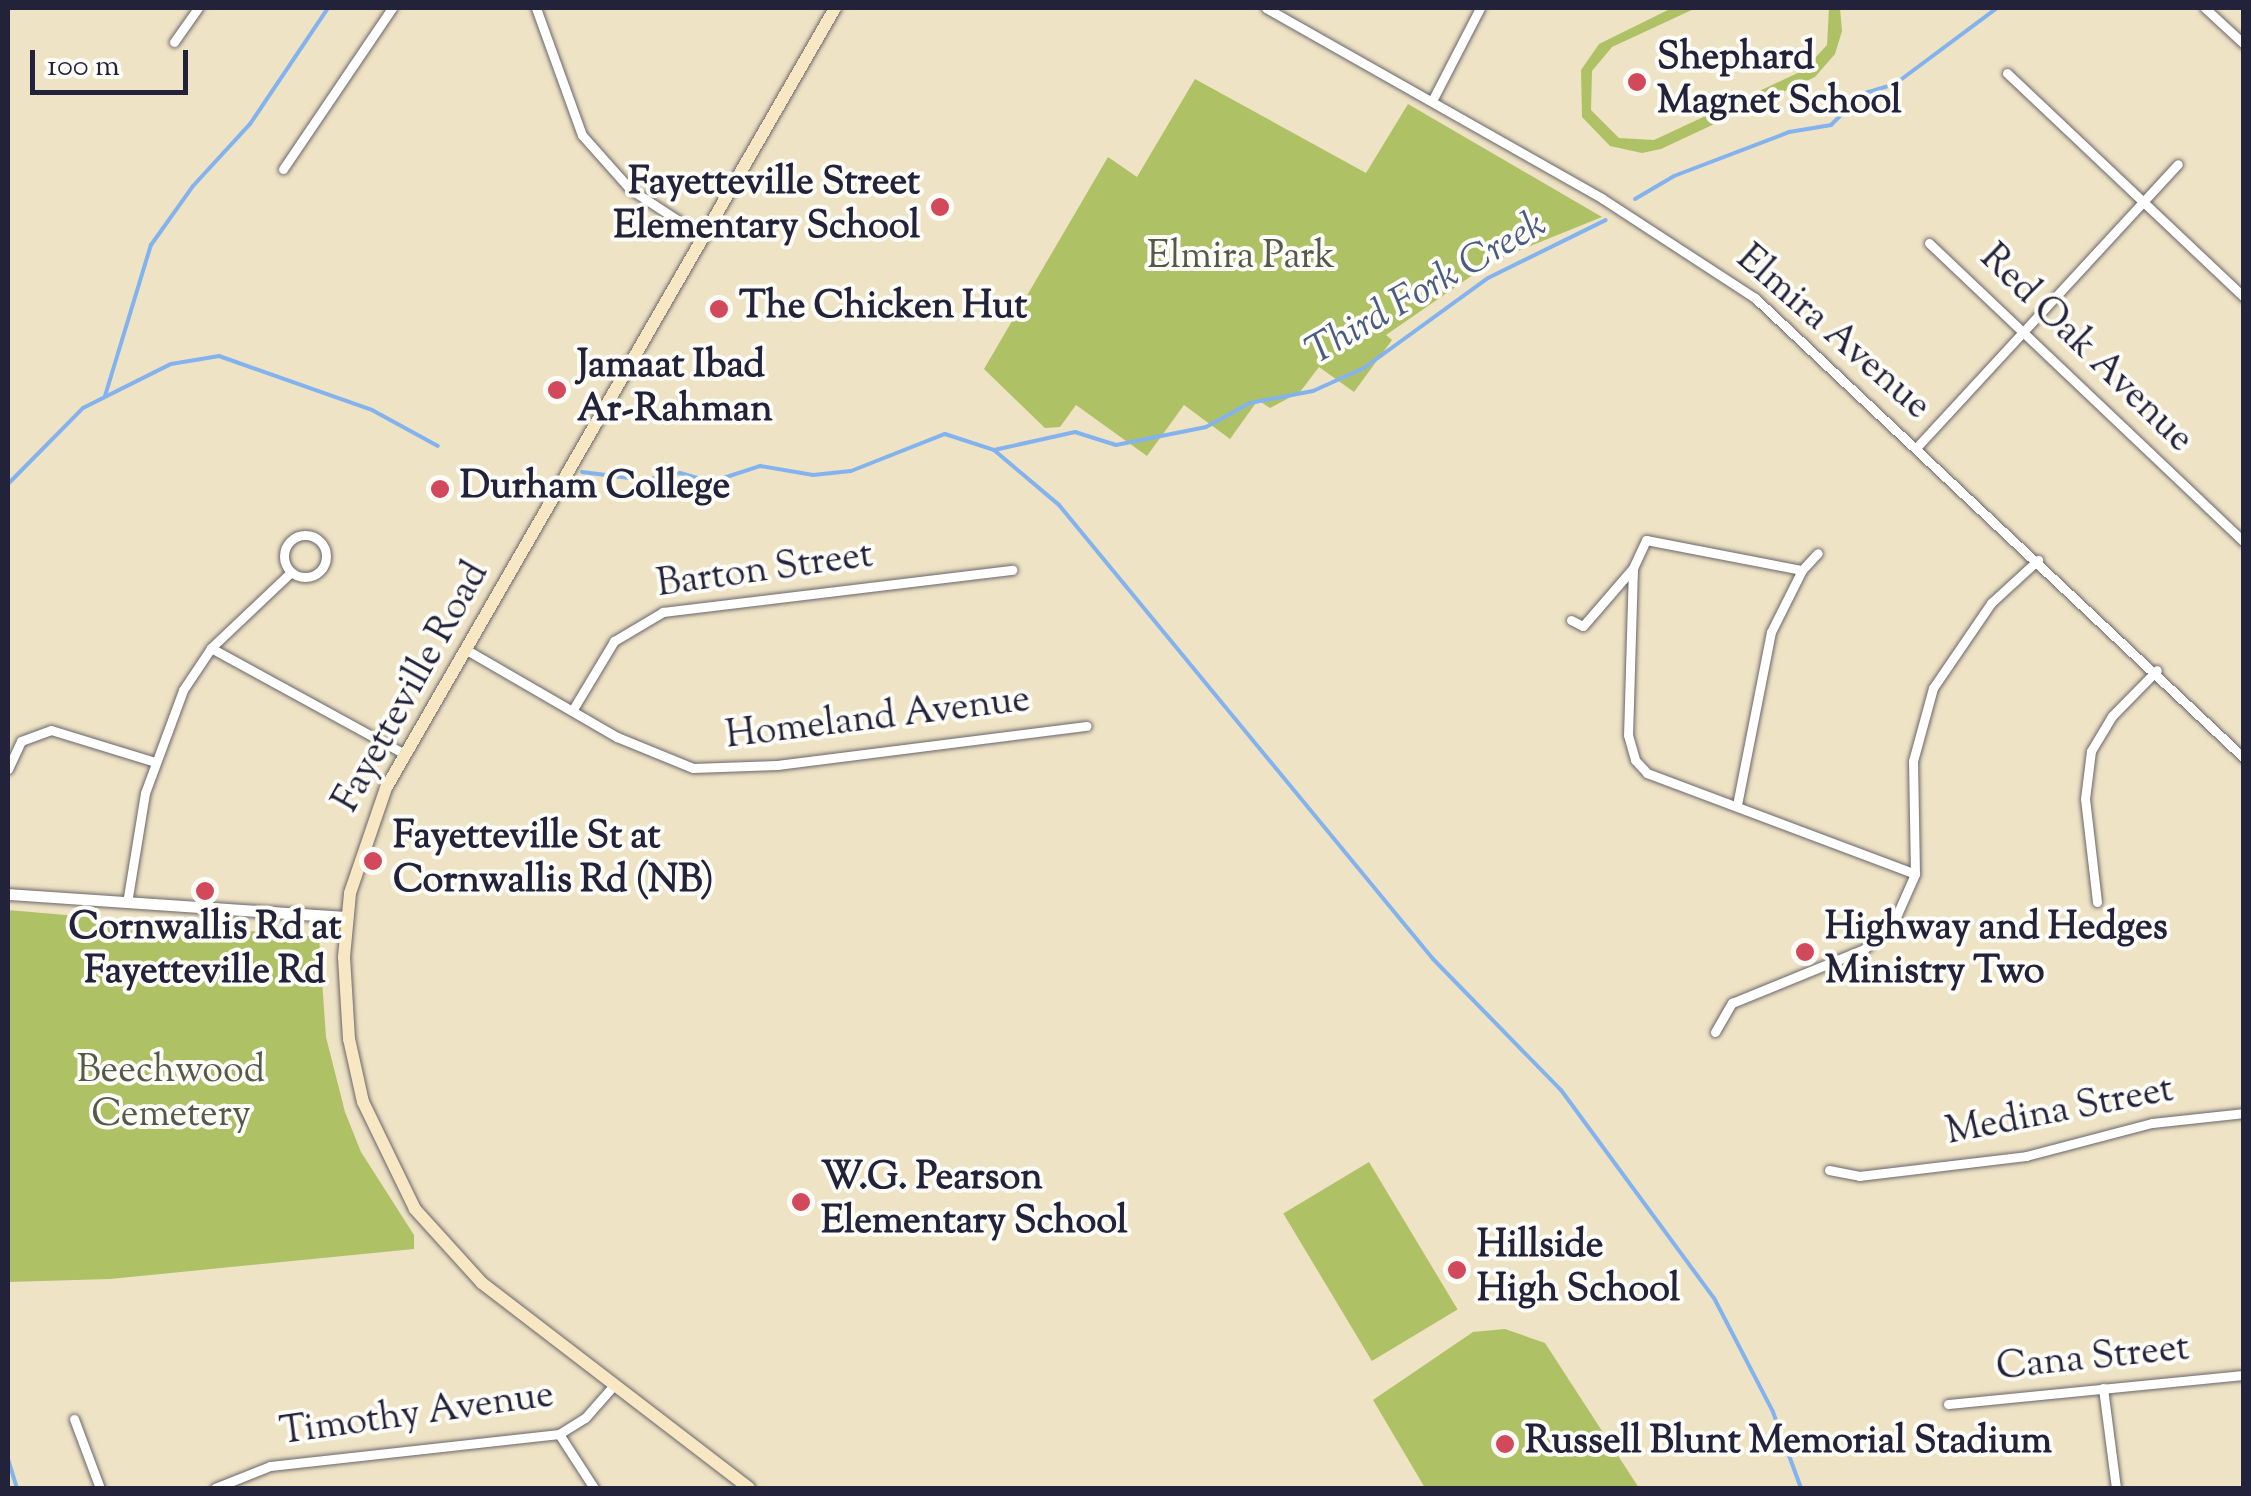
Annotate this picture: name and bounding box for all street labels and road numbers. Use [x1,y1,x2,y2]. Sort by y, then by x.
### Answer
street label: Elmira Avenue [1726,237,1938,431]
street label: Red Oak Avenue [1969,237,2201,463]
street label: Barton Street [654,534,876,610]
street label: Fayetteville Road [325,555,501,821]
street label: Homeland Avenue [723,679,1033,761]
street label: Medina Street [1943,1069,2177,1157]
street label: Cana Street [1994,1327,2192,1393]
street label: Timothy Avenue [277,1374,557,1458]

